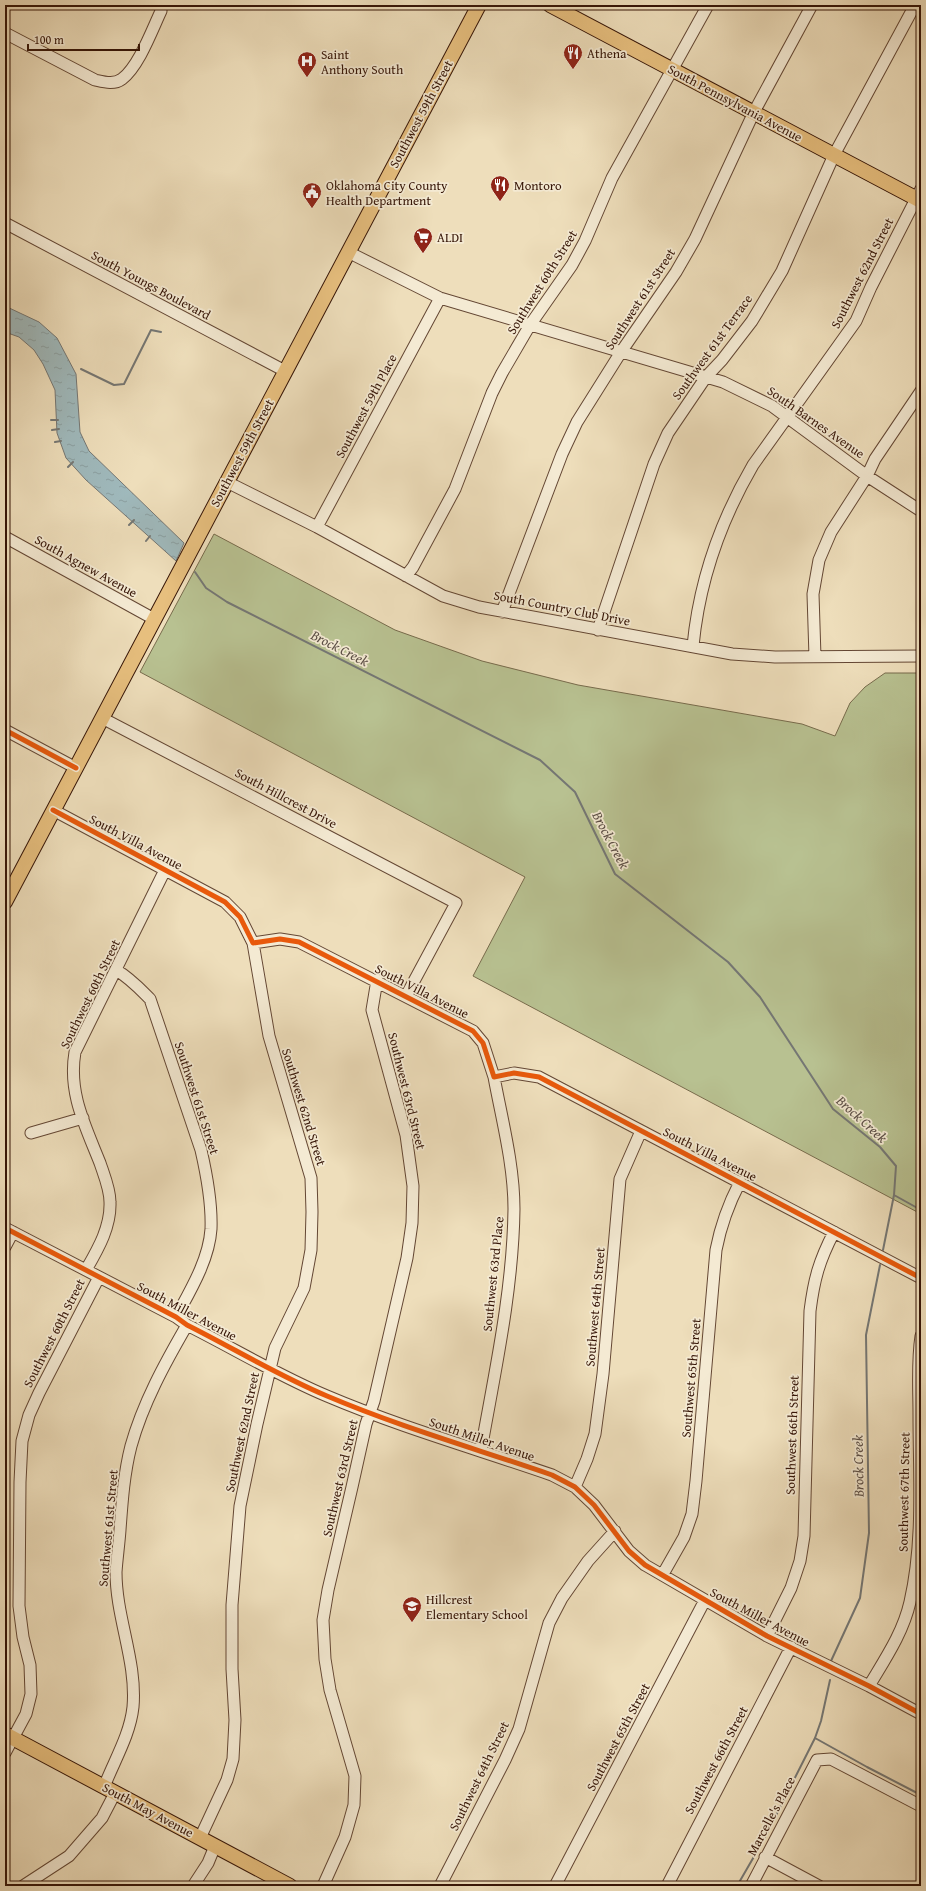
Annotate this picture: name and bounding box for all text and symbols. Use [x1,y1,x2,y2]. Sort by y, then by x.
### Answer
scale bar [28,26,139,52]
text: 100 m [34,31,64,48]
restaurant icon: Athena [562,42,584,70]
place label: Athena [587,44,627,63]
place label: Saint Anthony South [321,45,404,79]
hospital icon: Saint Anthony South [296,50,318,78]
street label: Southwest 59th Street [385,56,458,171]
street label: South Pennsylvania Avenue [664,59,806,147]
restaurant icon: Montoro [489,174,511,202]
place label: Oklahoma City County Health Department [326,176,448,210]
place label: Montoro [514,176,562,195]
public building icon: Oklahoma City County Health Department [301,181,323,209]
street label: Southwest 62nd Street [826,214,898,332]
supermarket icon: ALDI [412,226,434,254]
street label: Southwest 60th Street [502,226,582,338]
place label: ALDI [437,228,463,247]
street label: Southwest 61st Street [600,244,680,353]
street label: South Youngs Boulevard [88,245,214,325]
street label: Southwest 61st Terrace [667,290,757,404]
street label: Southwest 59th Place [330,351,402,461]
street label: South Barnes Avenue [763,381,869,463]
street label: Southwest 59th Street [206,395,279,510]
street label: South Agnew Avenue [31,530,141,602]
street label: South Country Club Drive [492,585,632,631]
water label: Brock Creek [307,625,373,671]
street label: South Hillcrest Drive [232,763,340,833]
water label: Brock Creek [587,807,635,873]
street label: South Villa Avenue [86,809,186,875]
street label: Southwest 60th Street [55,936,125,1052]
street label: South Villa Avenue [372,959,472,1023]
street label: Southwest 63rd Street [383,1030,431,1152]
street label: Southwest 61st Street [170,1039,224,1157]
street label: Southwest 62nd Street [277,1046,331,1169]
water label: Brock Creek [831,1090,892,1148]
street label: South Villa Avenue [660,1122,760,1186]
street label: Southwest 63rd Place [478,1215,508,1333]
street label: Southwest 64th Street [580,1246,610,1367]
street label: Southwest 60th Street [18,1275,90,1391]
street label: South Miller Avenue [134,1277,240,1345]
street label: Southwest 65th Street [676,1317,706,1438]
street label: Southwest 62nd Street [220,1370,264,1494]
street label: Southwest 66th Street [780,1374,804,1495]
street label: South Miller Avenue [427,1412,537,1466]
street label: Southwest 63rd Street [317,1417,363,1539]
street label: Southwest 67th Street [893,1432,915,1552]
water label: Brock Creek [847,1434,869,1498]
street label: Southwest 61st Street [93,1468,123,1587]
street label: South Miller Avenue [707,1583,813,1651]
place label: Hillcrest Elementary School [426,1590,528,1624]
school or university icon: Hillcrest Elementary School [401,1595,423,1623]
street label: Southwest 65th Street [582,1679,655,1794]
street label: Southwest 66th Street [680,1702,753,1817]
street label: Southwest 64th Street [444,1718,514,1834]
street label: Marcelle's Place [742,1773,800,1859]
street label: South May Avenue [99,1778,197,1842]

